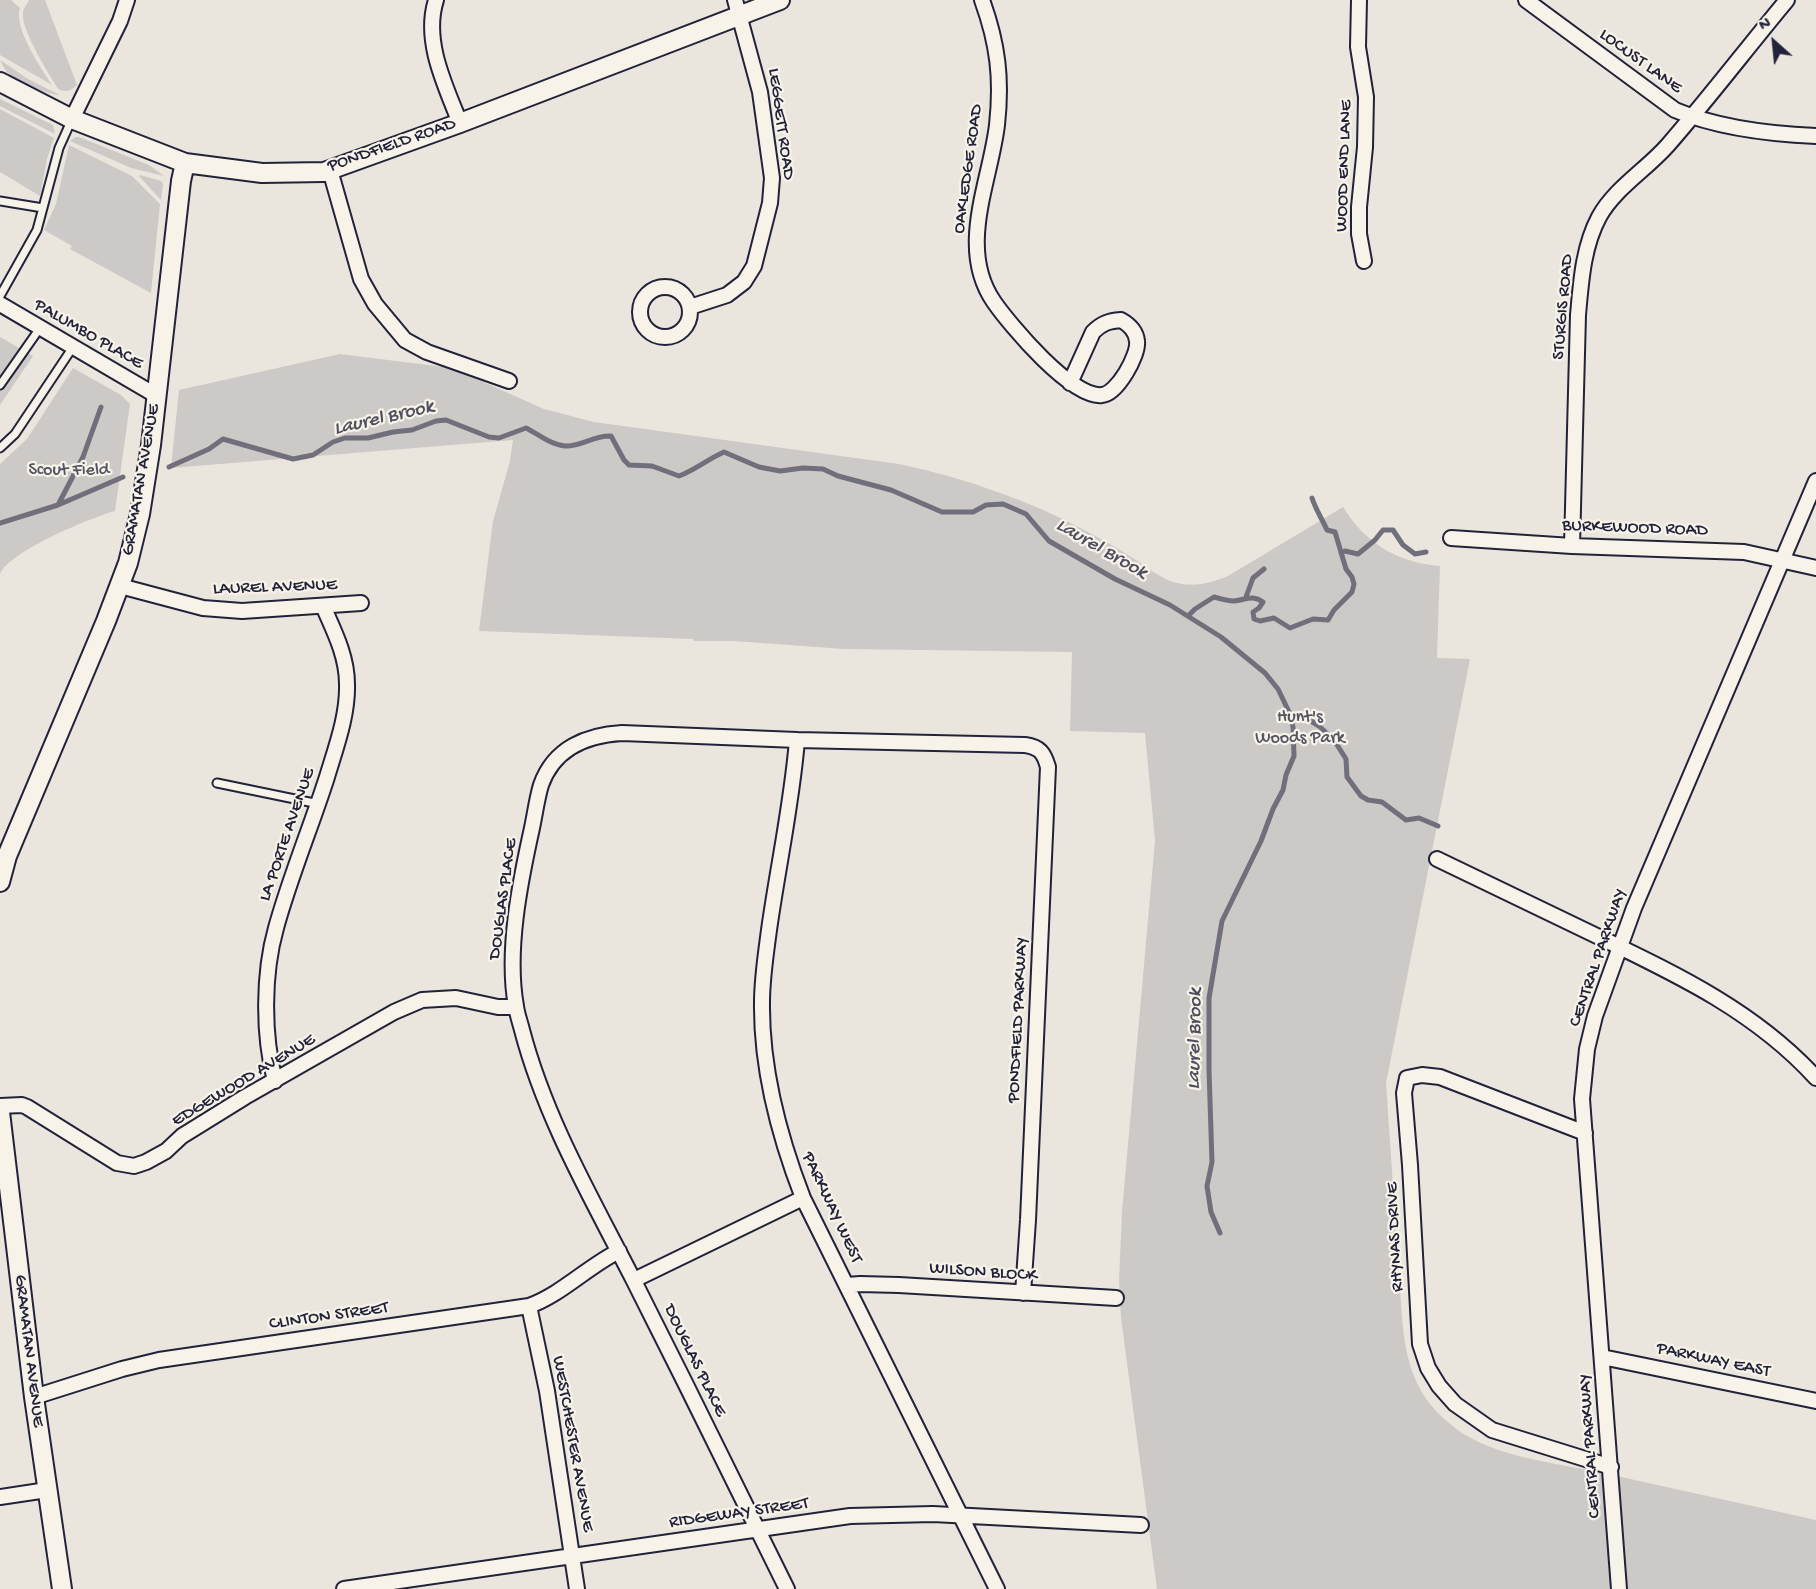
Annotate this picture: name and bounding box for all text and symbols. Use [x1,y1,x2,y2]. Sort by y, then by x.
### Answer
north arrow [1744,12,1804,72]
text: N [1757,15,1775,36]
street label: LOCUST LANE [1594,25,1686,99]
street label: LEGGETT ROAD [761,67,799,181]
street label: WOOD END LANE [1332,100,1358,232]
street label: OAKLEDGE ROAD [949,103,989,235]
street label: PONDFIELD ROAD [325,114,459,178]
street label: STURGIS ROAD [1549,253,1579,361]
street label: PALUMBO PLACE [30,295,146,375]
water label: Laurel Brook [332,396,436,442]
street label: GRAMATAN AVENUE [118,403,166,557]
park label: Scout Field [29,460,109,482]
water label: Laurel Brook [1051,514,1151,586]
street label: BURKEWOOD ROAD [1562,516,1708,542]
street label: LAUREL AVENUE [213,575,337,601]
park label: Hunt's Woods Park [1255,707,1345,750]
street label: LA PORTE AVENUE [255,766,321,904]
street label: DOUGLAS PLACE [485,837,523,961]
street label: CENTRAL PARKWAY [1565,886,1633,1030]
street label: PONDFIELD PARKWAY [1004,937,1034,1103]
water label: Laurel Brook [1183,988,1209,1090]
street label: EDGEWOOD AVENUE [168,1030,320,1132]
street label: PARKWAY WEST [796,1149,866,1267]
street label: RHYNAS DRIVE [1382,1182,1410,1292]
street label: WILSON BLOCK [929,1258,1037,1288]
street label: GRAMATAN AVENUE [8,1274,48,1428]
street label: CLINTON STREET [268,1298,390,1336]
street label: DOUGLAS PLACE [657,1301,731,1421]
street label: PARKWAY EAST [1654,1338,1772,1384]
street label: WESTCHESTER AVENUE [546,1354,598,1534]
street label: CENTRAL PARKWAY [1575,1373,1607,1519]
street label: RIDGEWAY STREET [668,1494,810,1534]

